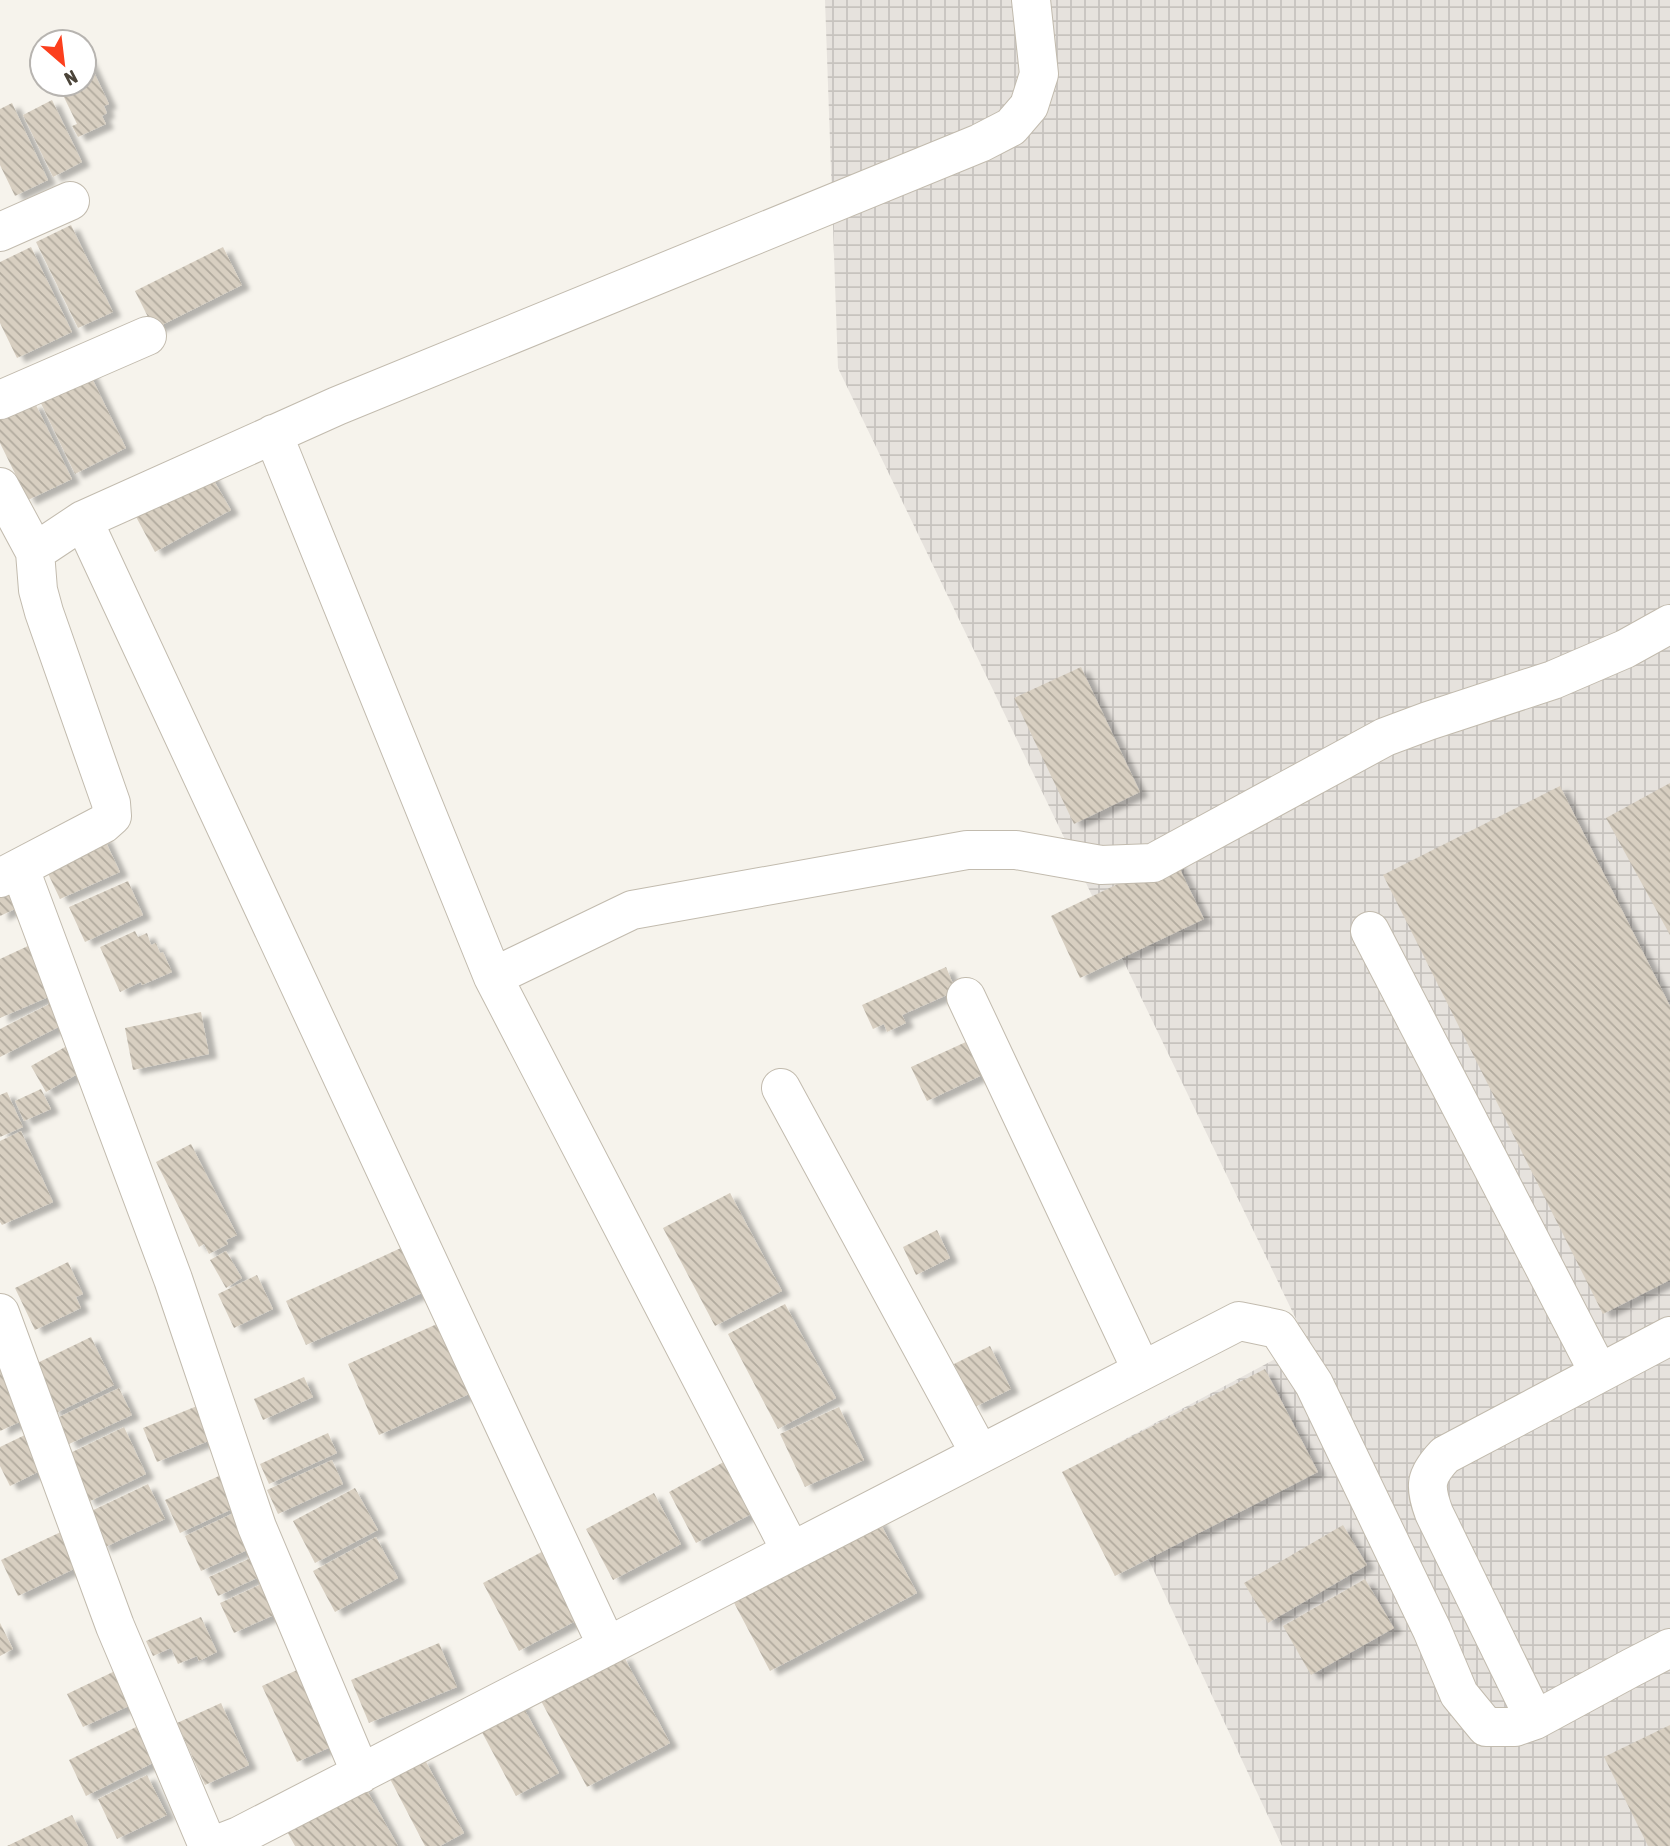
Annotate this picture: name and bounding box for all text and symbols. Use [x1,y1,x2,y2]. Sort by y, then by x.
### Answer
north arrow [28,28,98,98]
text: N [61,66,81,90]

